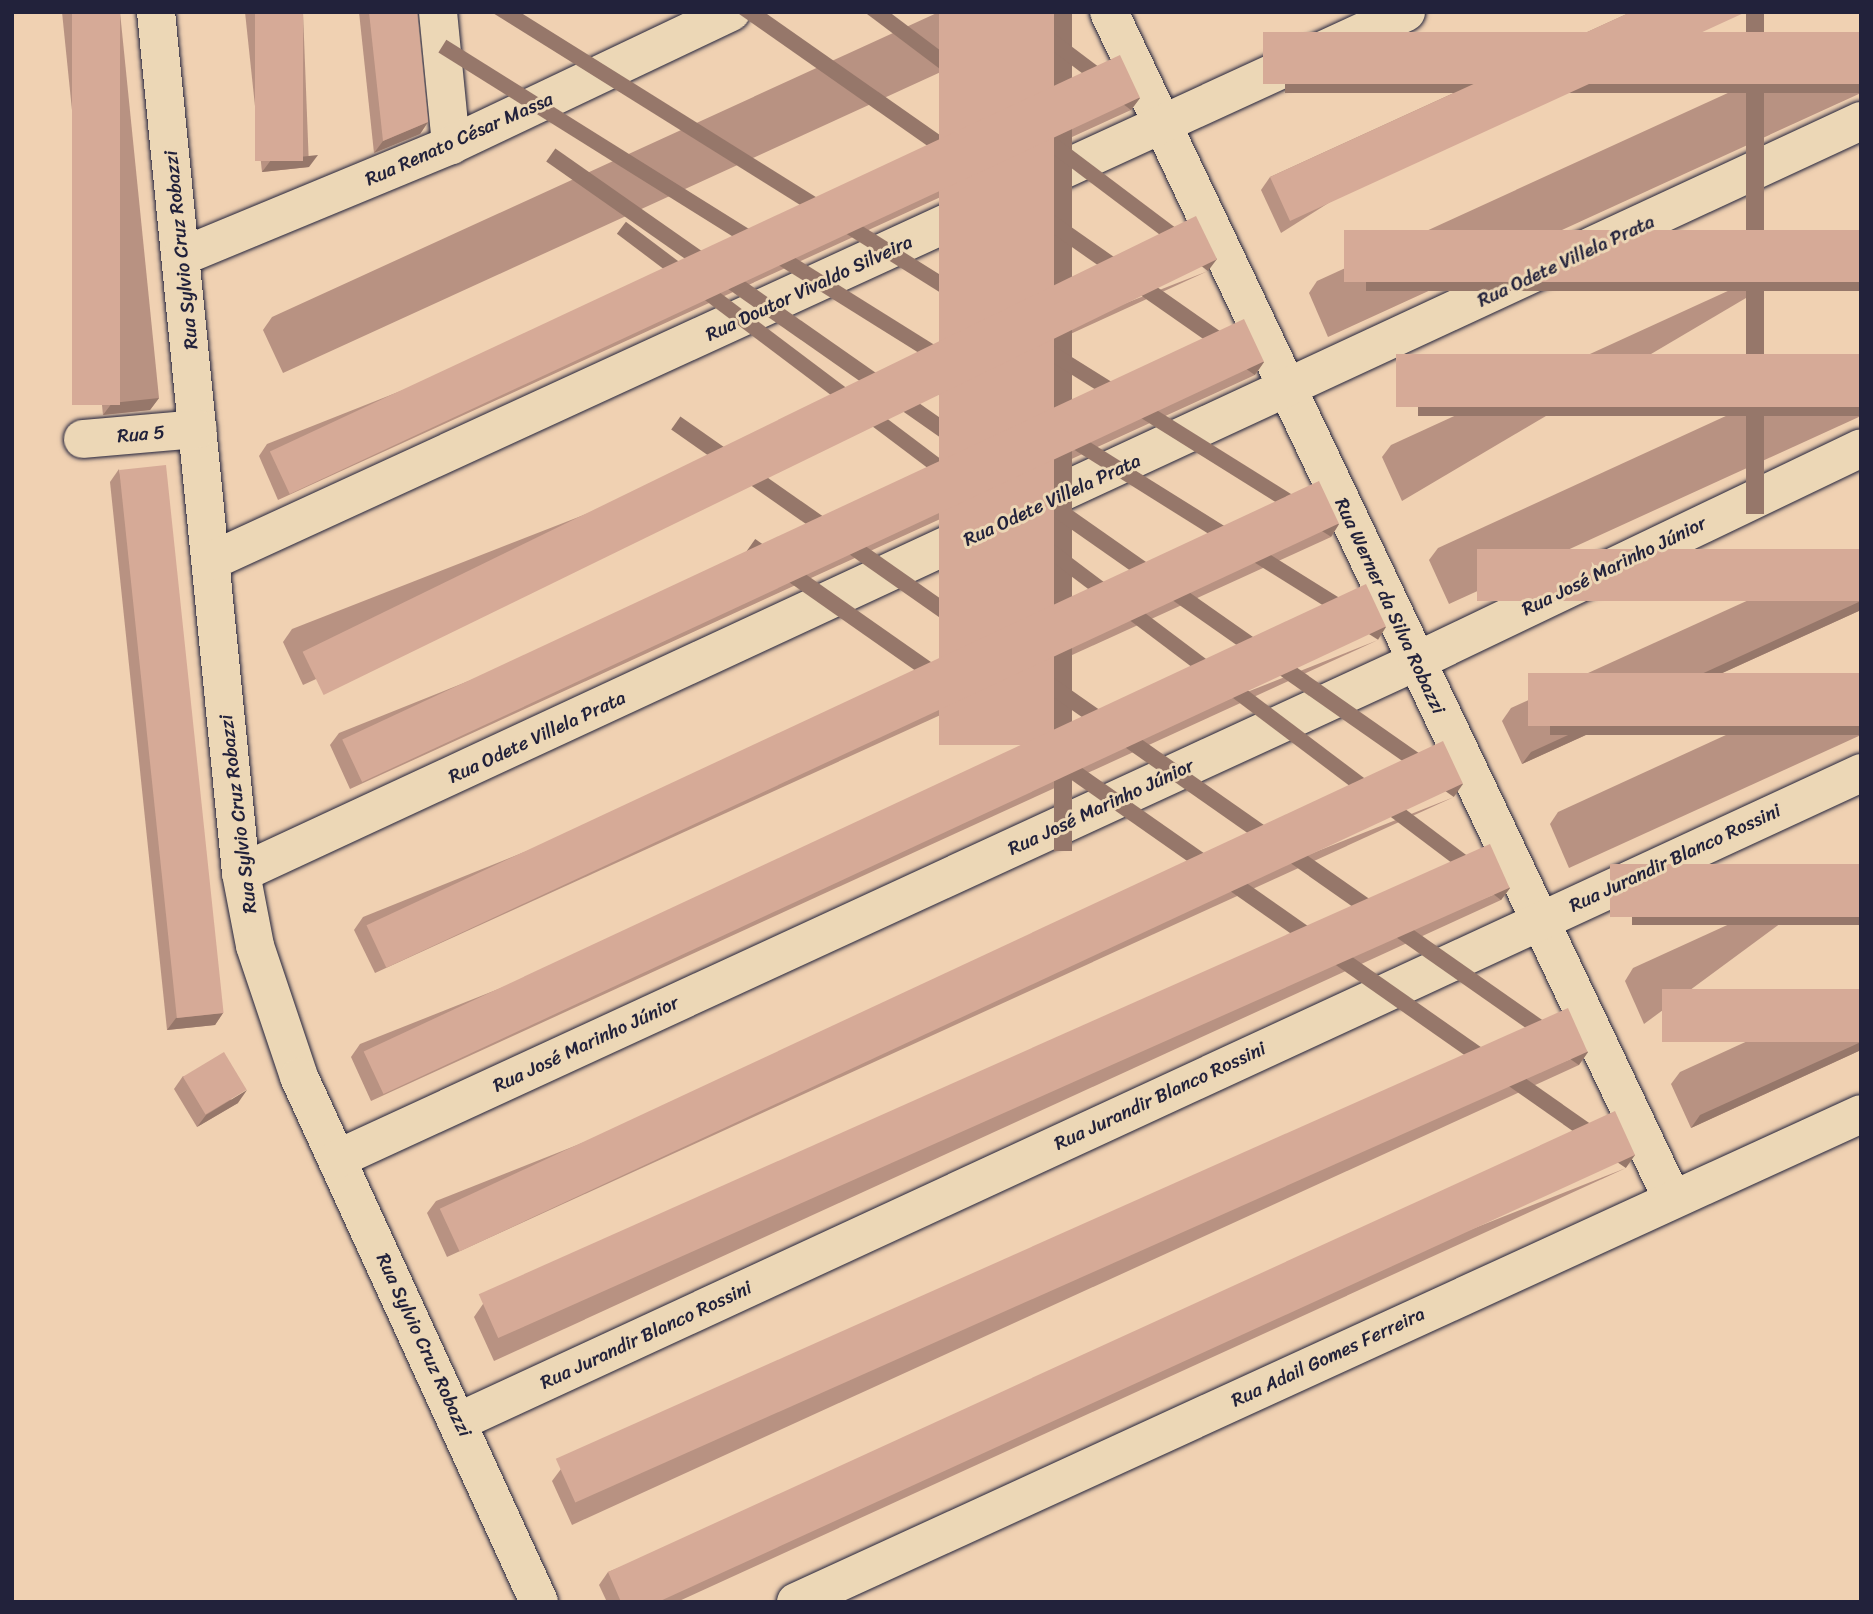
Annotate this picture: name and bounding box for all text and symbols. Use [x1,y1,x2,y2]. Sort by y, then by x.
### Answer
street label: Rua Renato César Massa [361,87,557,191]
street label: Rua Sylvio Cruz Robazzi [159,149,203,351]
street label: Rua Odete Villela Prata [1473,209,1659,313]
street label: Rua Doutor Vivaldo Silveira [702,230,916,346]
street label: Rua 5 [116,421,166,447]
street label: Rua Odete Villela Prata [959,448,1145,552]
street label: Rua Werner da Silva Robazzi [1330,494,1450,718]
street label: Rua José Marinho Júnior [1518,511,1710,621]
street label: Rua Odete Villela Prata [444,685,630,789]
street label: Rua Sylvio Cruz Robazzi [214,713,262,915]
street label: Rua José Marinho Júnior [1004,754,1198,860]
street label: Rua Jurandir Blanco Rossini [1565,799,1785,917]
street label: Rua José Marinho Júnior [489,991,683,1097]
street label: Rua Jurandir Blanco Rossini [1050,1037,1270,1155]
street label: Rua Sylvio Cruz Robazzi [371,1249,477,1441]
street label: Rua Jurandir Blanco Rossini [536,1276,756,1394]
street label: Rua Adail Gomes Ferreira [1227,1302,1429,1412]

